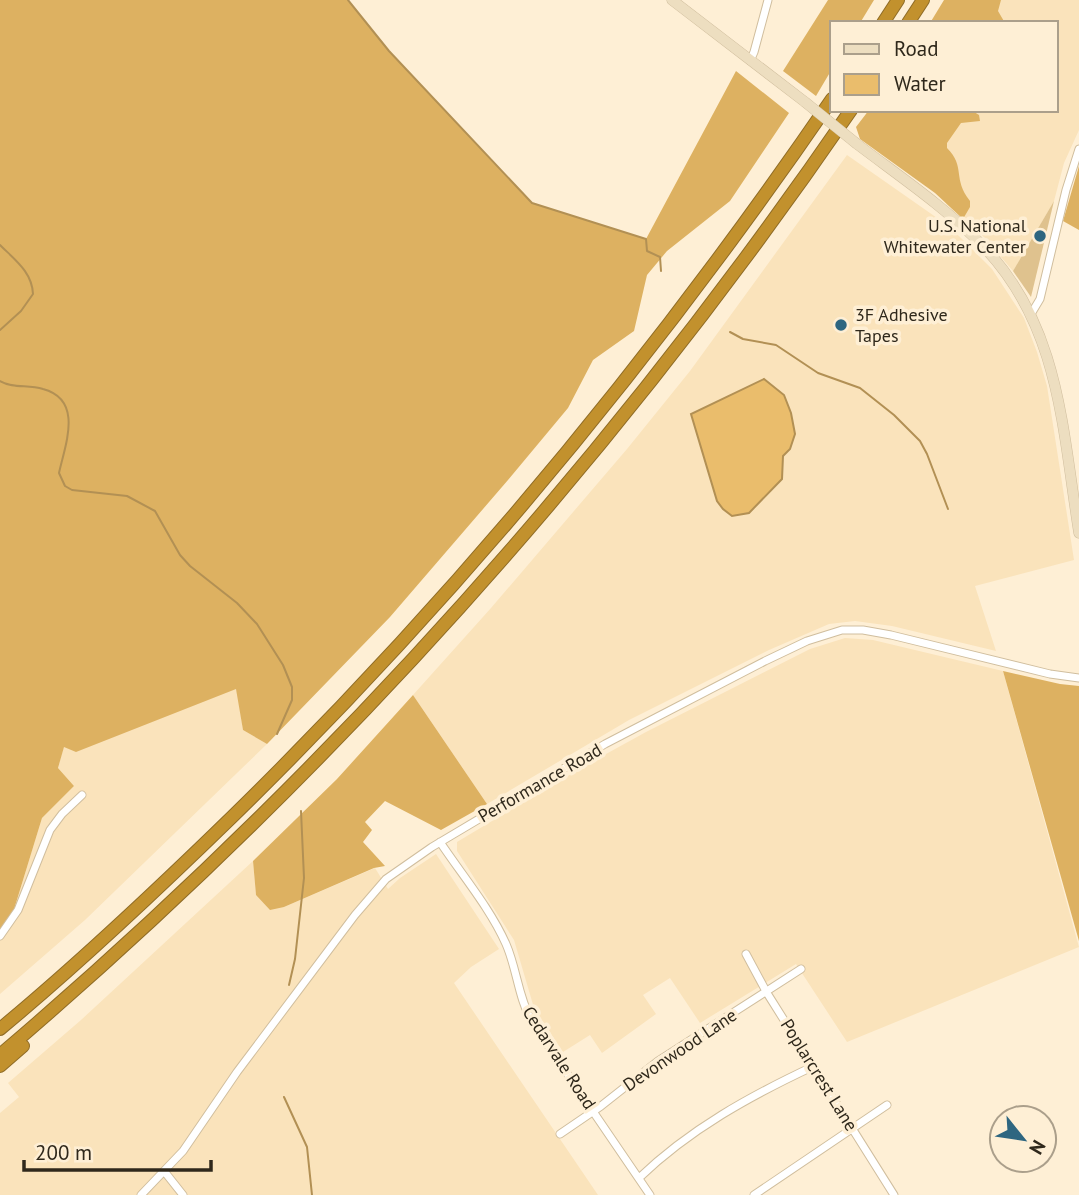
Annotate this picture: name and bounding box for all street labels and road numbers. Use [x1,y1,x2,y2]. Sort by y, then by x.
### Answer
street label: Performance Road [474,738,606,827]
street label: Cedarvale Road [518,1002,601,1114]
street label: Devonwood Lane [618,1003,741,1096]
street label: Poplarcrest Lane [776,1014,863,1135]

